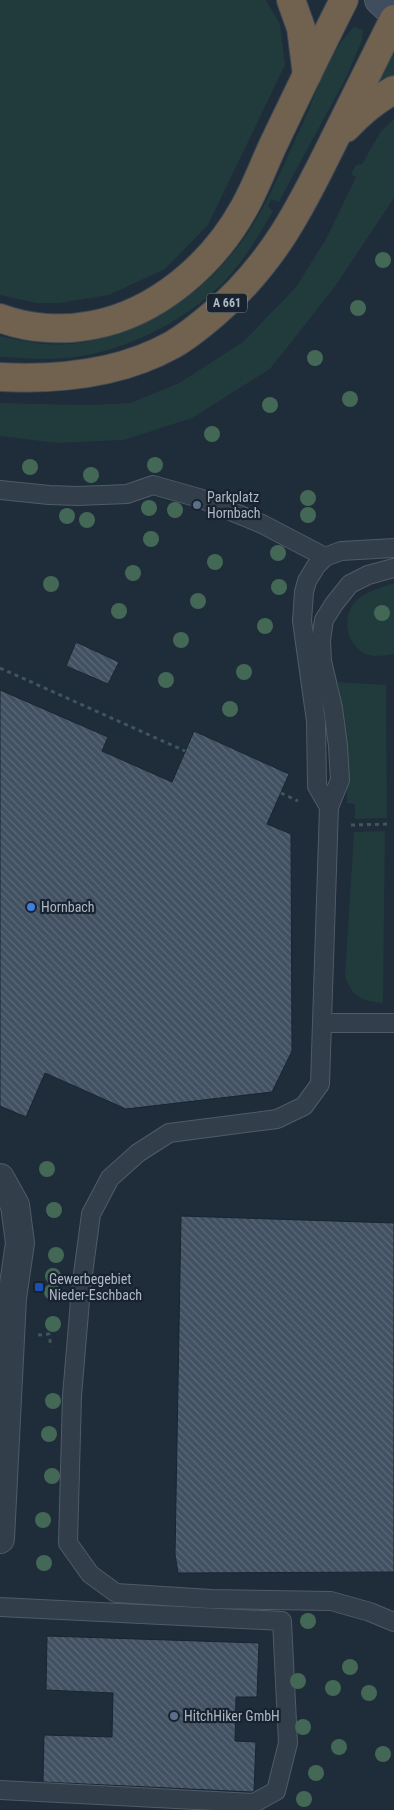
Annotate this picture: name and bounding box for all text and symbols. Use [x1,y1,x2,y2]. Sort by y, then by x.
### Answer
road number: A 661 [207,294,247,312]
place label: Parkplatz Hornbach [207,489,261,521]
marker: Parkplatz Hornbach [191,499,203,511]
place label: Hornbach [41,899,95,915]
marker: Hornbach [25,901,37,913]
place label: Gewerbegebiet Nieder-Eschbach [49,1271,142,1303]
marker: Gewerbegebiet Nieder-Eschbach [33,1281,45,1293]
place label: HitchHiker GmbH [184,1708,280,1724]
marker: HitchHiker GmbH [168,1710,180,1722]

